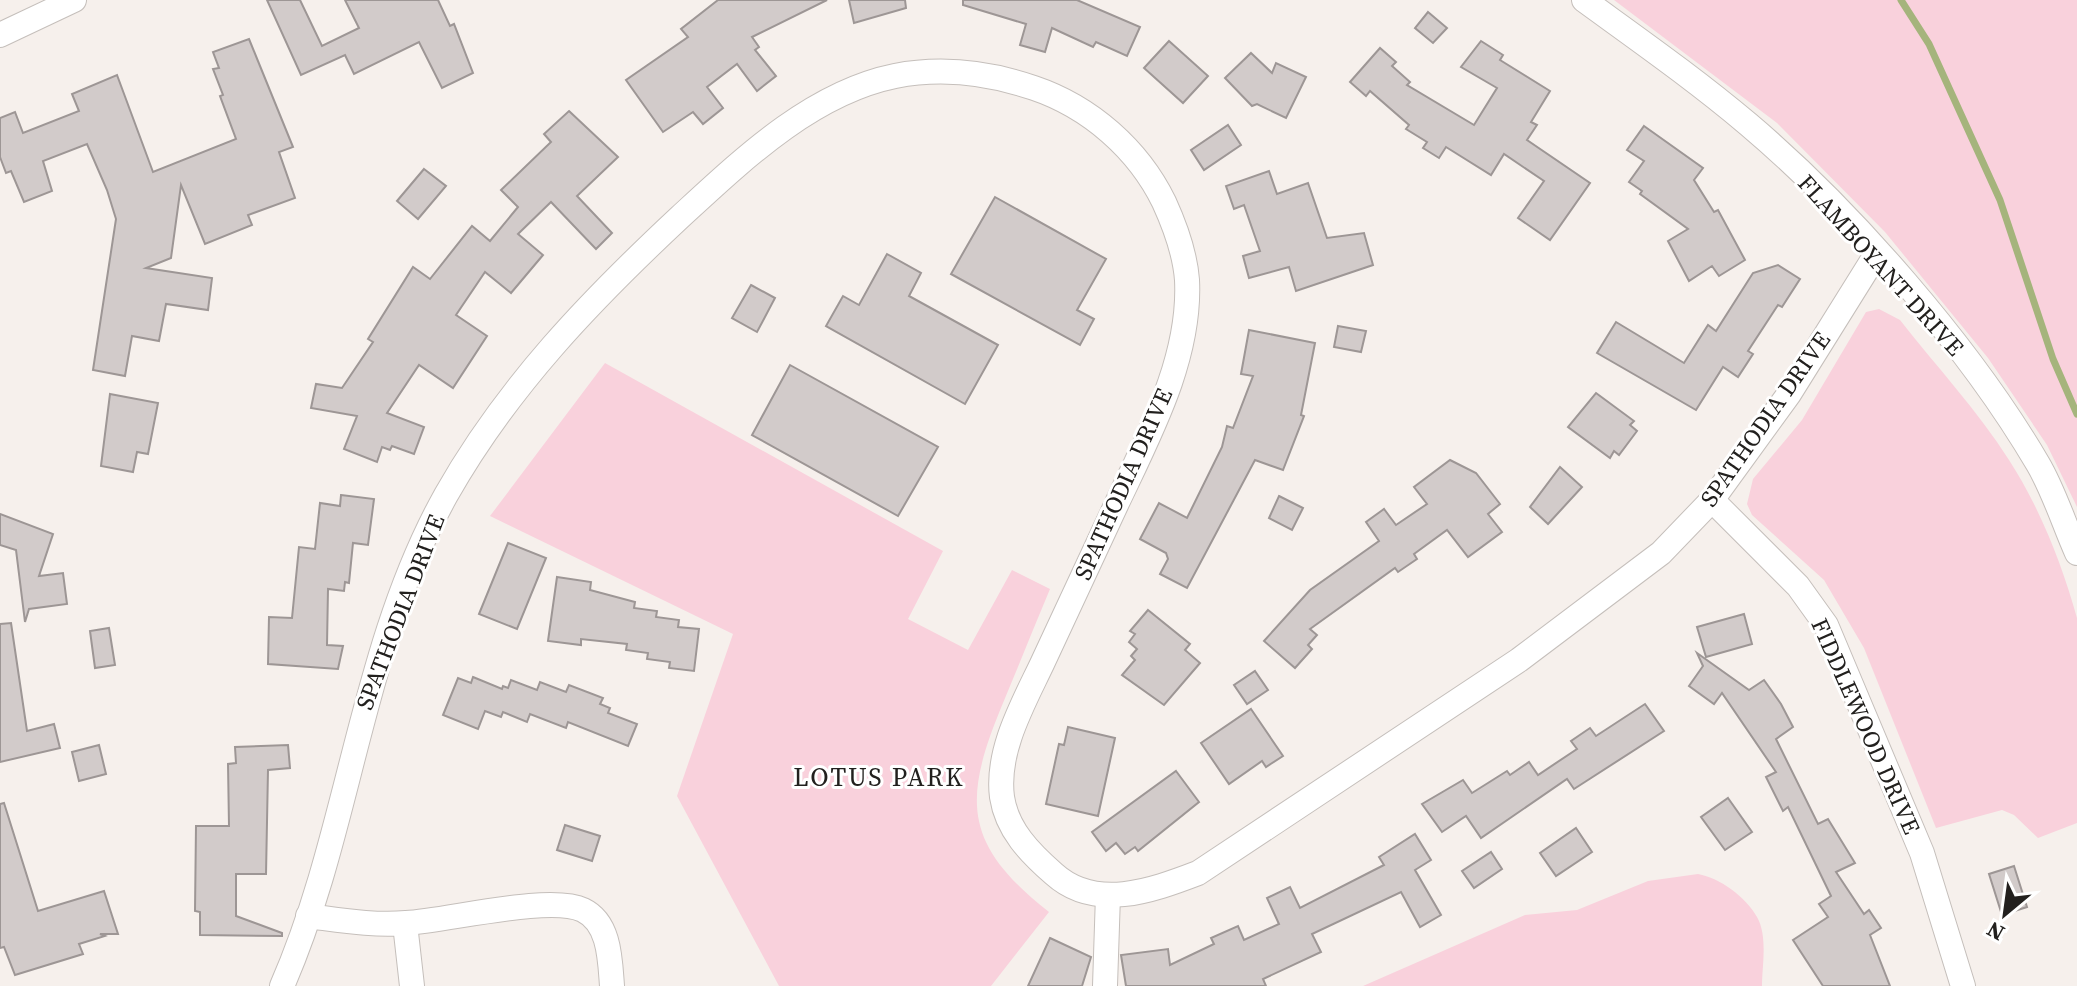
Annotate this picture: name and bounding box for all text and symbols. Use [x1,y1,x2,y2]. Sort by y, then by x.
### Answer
street label: FLAMBOYANT DRIVE [1791,167,1971,363]
street label: SPATHODIA DRIVE [1692,325,1838,513]
street label: SPATHODIA DRIVE [1066,383,1180,585]
street label: SPATHODIA DRIVE [348,510,452,714]
street label: FIDDLEWOOD DRIVE [1804,613,1928,839]
district label: LOTUS PARK [793,759,965,795]
north arrow [1965,874,2045,954]
text: N [1981,914,2010,948]

